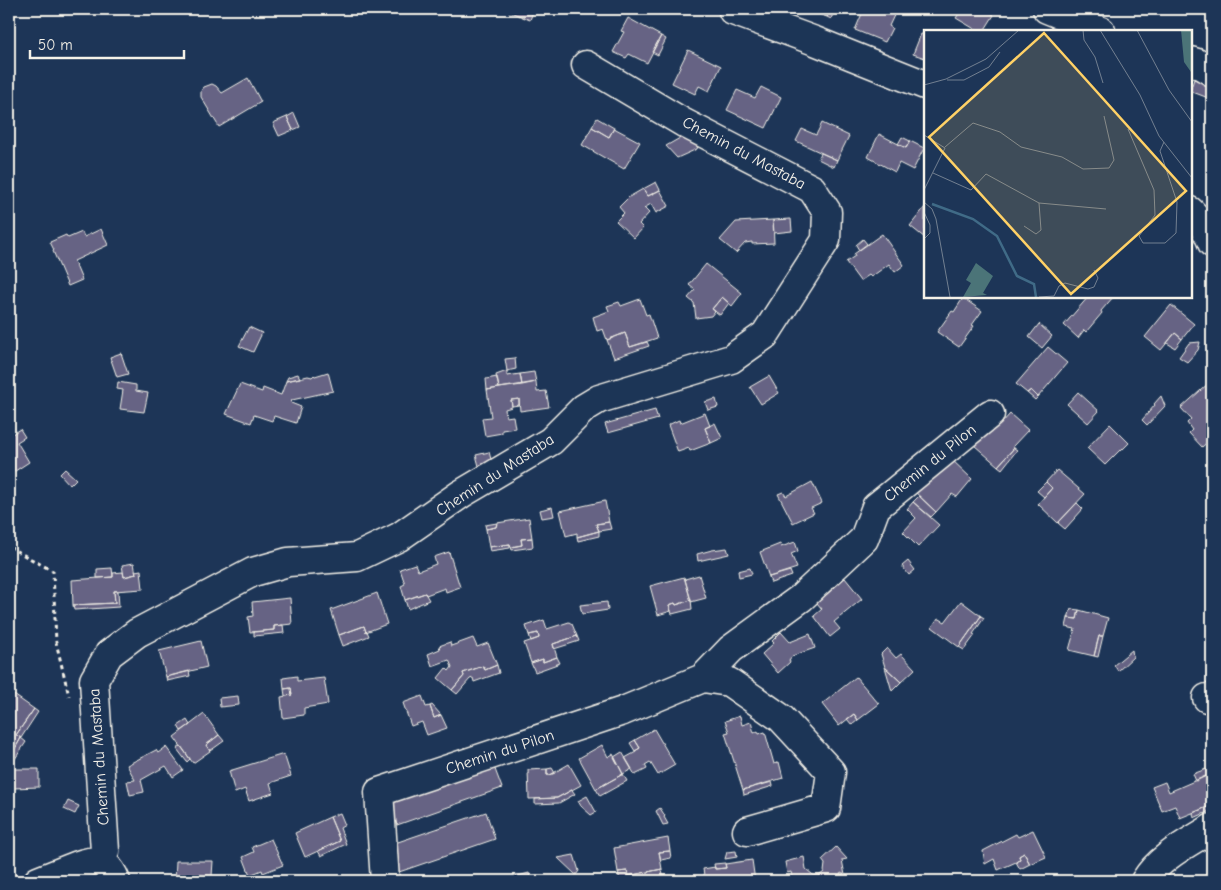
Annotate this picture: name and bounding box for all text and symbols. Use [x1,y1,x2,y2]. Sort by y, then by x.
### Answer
scale bar [30,28,184,60]
inset map [924,30,1191,298]
text: 50 m [38,36,73,54]
street label: Chemin du Mastaba [679,113,809,193]
street label: Chemin du Pilon [880,420,980,506]
street label: Chemin du Mastaba [433,430,557,520]
street label: Chemin du Mastaba [85,688,113,826]
street label: Chemin du Pilon [444,726,556,778]

